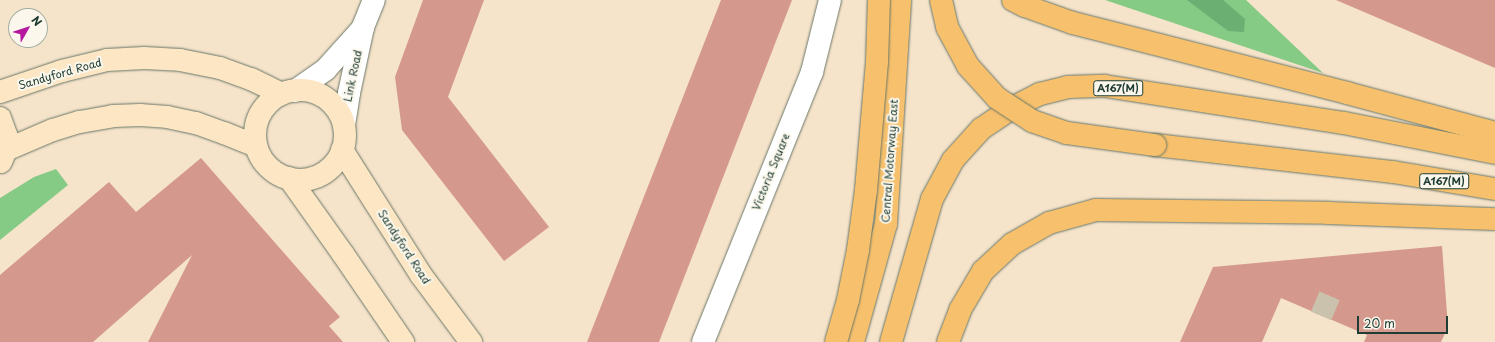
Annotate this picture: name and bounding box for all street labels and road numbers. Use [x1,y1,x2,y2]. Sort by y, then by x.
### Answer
street label: Link Road [341,49,365,103]
street label: Sandyford Road [17,56,103,92]
road number: A167(M) [1093,80,1143,96]
street label: Central Motorway East [879,99,901,223]
street label: Victoria Square [749,131,793,213]
road number: A167(M) [1419,173,1469,189]
street label: Sandyford Road [375,207,433,287]

